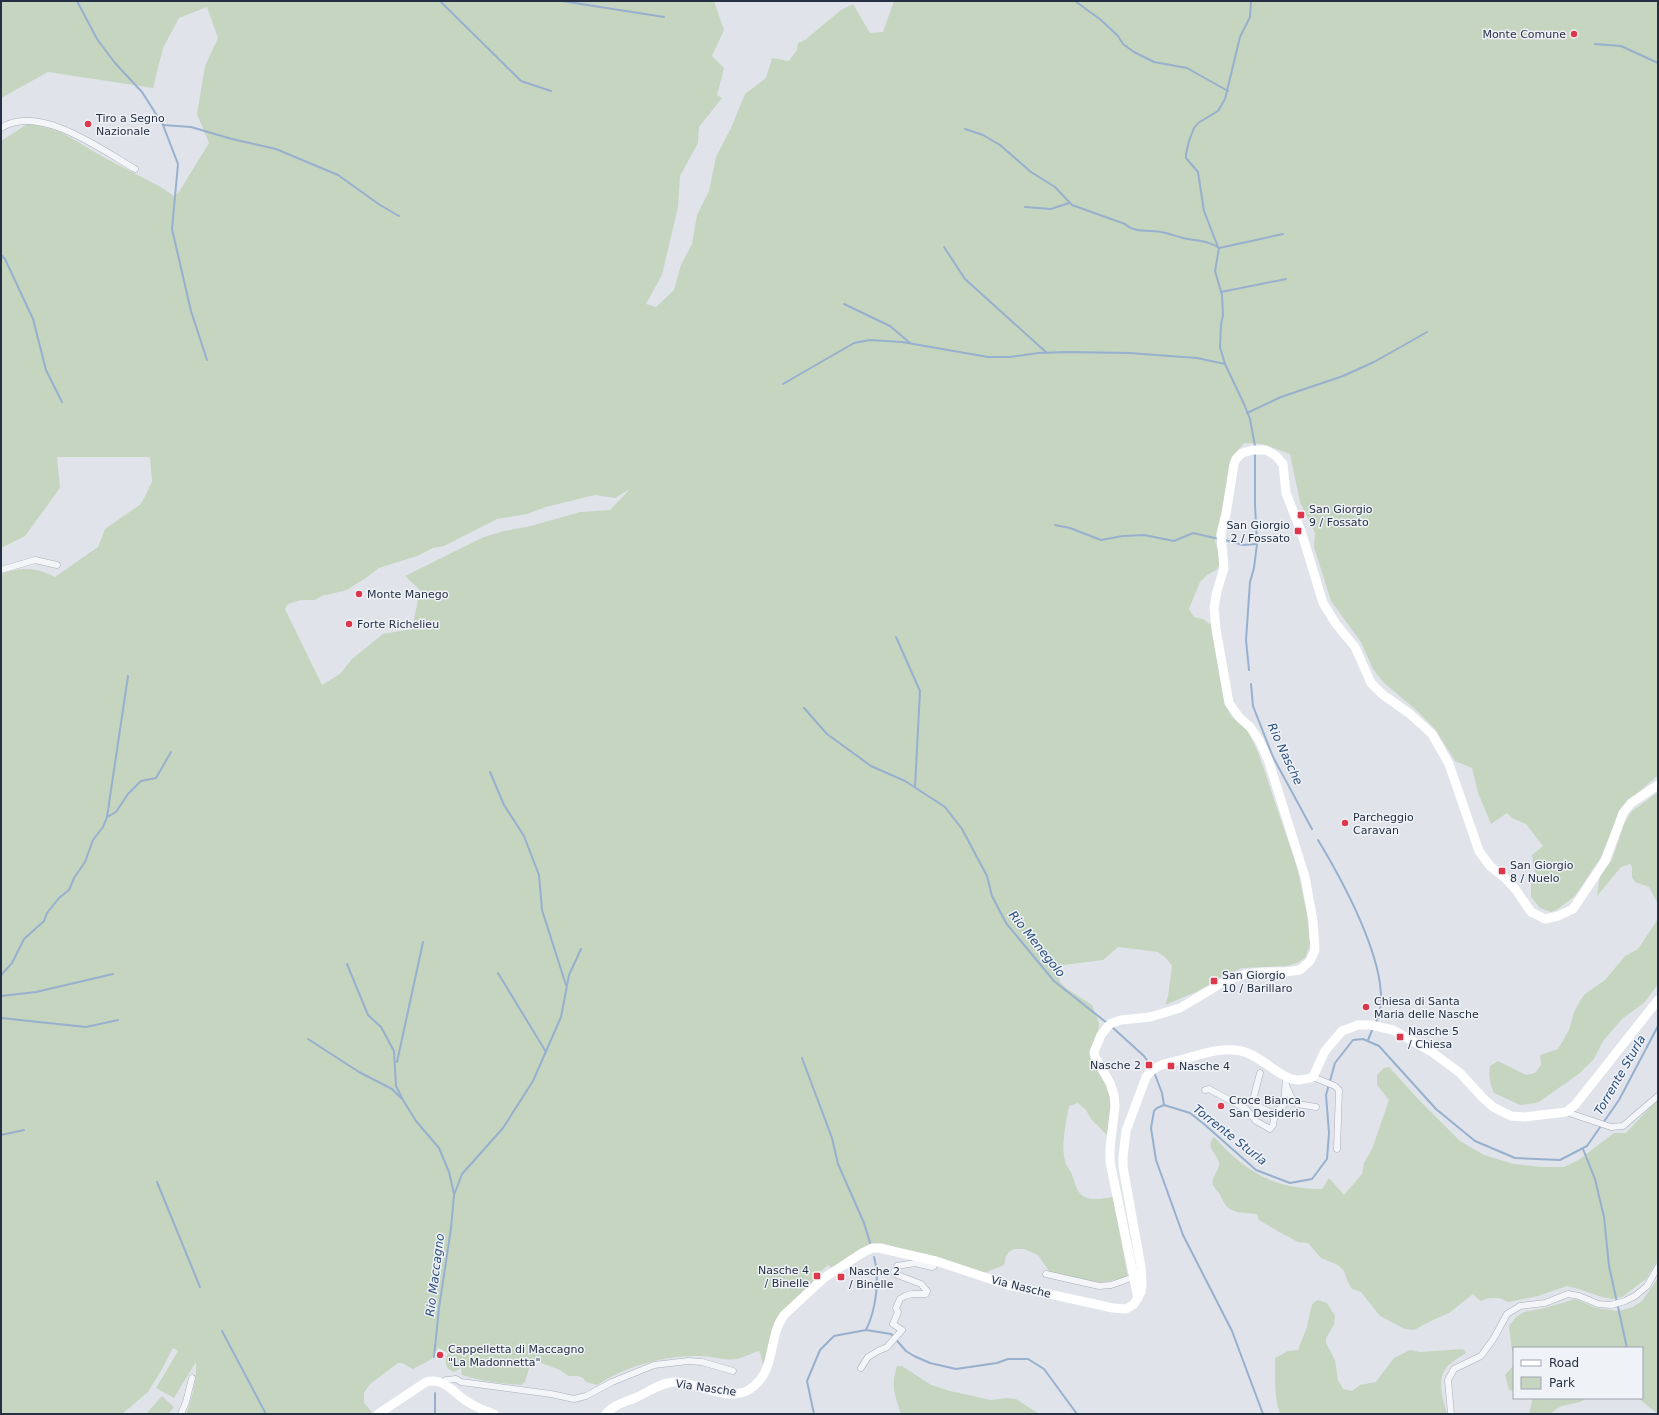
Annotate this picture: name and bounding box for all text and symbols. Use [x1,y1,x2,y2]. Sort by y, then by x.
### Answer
place label: Monte Comune [1482,28,1566,41]
marker: Monte Comune [1569,29,1579,39]
place label: Tiro a Segno Nazionale [95,112,165,138]
marker: Tiro a Segno Nazionale [83,119,93,129]
place label: San Giorgio 9 / Fossato [1309,503,1373,529]
marker: San Giorgio 9 / Fossato [1296,510,1306,520]
place label: San Giorgio 2 / Fossato [1226,519,1290,545]
marker: San Giorgio 2 / Fossato [1293,526,1303,536]
place label: Monte Manego [367,588,449,601]
marker: Monte Manego [354,589,364,599]
place label: Forte Richelieu [357,618,439,631]
marker: Forte Richelieu [344,619,354,629]
water label: Rio Nasche [1264,721,1306,787]
place label: Parcheggio Caravan [1353,811,1414,837]
marker: Parcheggio Caravan [1340,818,1350,828]
place label: San Giorgio 8 / Nuelo [1510,859,1574,885]
marker: San Giorgio 8 / Nuelo [1497,866,1507,876]
water label: Rio Menegolo [1006,908,1068,980]
place label: San Giorgio 10 / Barillaro [1222,969,1293,995]
marker: San Giorgio 10 / Barillaro [1209,976,1219,986]
place label: Chiesa di Santa Maria delle Nasche [1374,995,1479,1021]
marker: Chiesa di Santa Maria delle Nasche [1361,1002,1371,1012]
place label: Nasche 5 / Chiesa [1408,1025,1459,1051]
marker: Nasche 5 / Chiesa [1395,1032,1405,1042]
water label: Torrente Sturla [1592,1033,1648,1117]
place label: Nasche 2 [1090,1059,1141,1072]
marker: Nasche 2 [1144,1060,1154,1070]
place label: Nasche 4 [1179,1060,1230,1073]
marker: Nasche 4 [1166,1061,1176,1071]
place label: Croce Bianca San Desiderio [1229,1094,1306,1120]
marker: Croce Bianca San Desiderio [1216,1101,1226,1111]
water label: Torrente Sturla [1190,1102,1270,1168]
water label: Rio Maccagno [423,1233,447,1317]
place label: Nasche 4 / Binelle [758,1264,809,1290]
place label: Nasche 2 / Binelle [849,1265,900,1291]
marker: Nasche 4 / Binelle [812,1271,822,1281]
marker: Nasche 2 / Binelle [836,1272,846,1282]
street label: Via Nasche [990,1273,1052,1301]
place label: Cappelletta di Maccagno "La Madonnetta" [448,1343,584,1369]
legend [1513,1347,1643,1399]
marker: Cappelletta di Maccagno "La Madonnetta" [435,1350,445,1360]
text: Road [1549,1356,1579,1370]
text: Park [1549,1376,1575,1390]
street label: Via Nasche [675,1377,737,1399]

